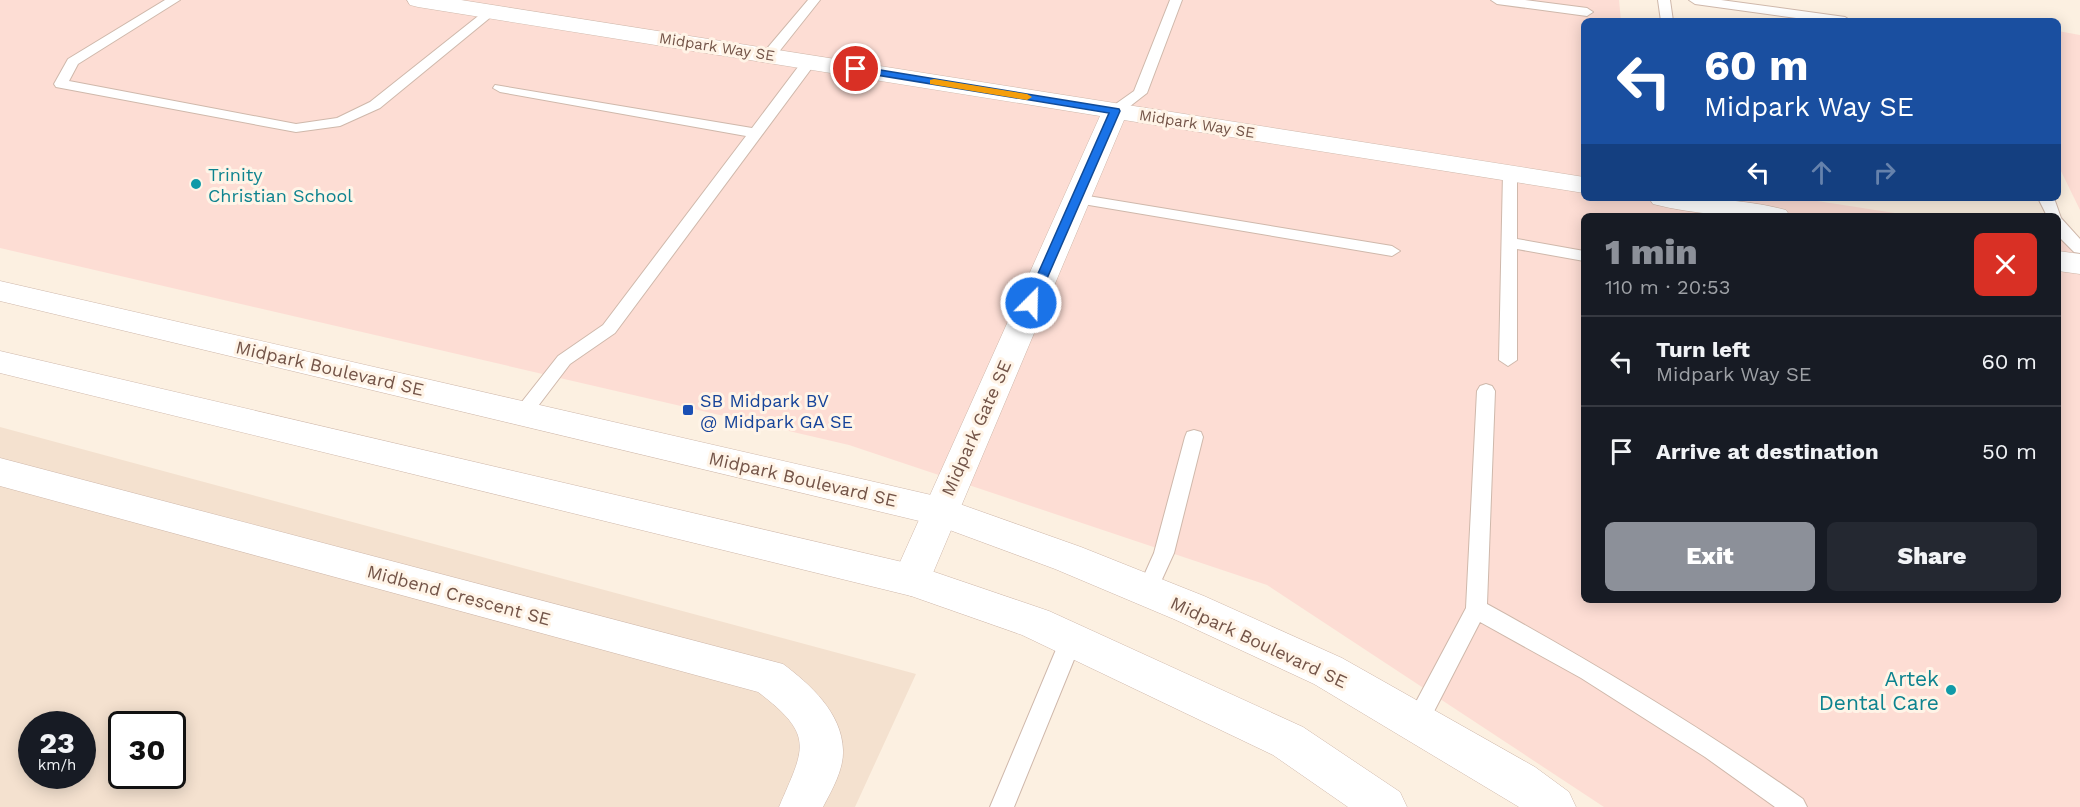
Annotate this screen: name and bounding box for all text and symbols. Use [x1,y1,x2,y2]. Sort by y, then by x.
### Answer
street label: Midpark Way SE [658,29,776,65]
text: 60 m [1704,41,1808,90]
icon: left [1605,42,1683,120]
pin [830,43,881,94]
icon: arrive [839,52,872,85]
text: Midpark Way SE [1704,91,1914,123]
street label: Midpark Way SE [1138,106,1256,142]
icon: left [1742,156,1775,189]
icon: ahead [1805,156,1838,189]
icon: right [1868,156,1901,189]
place label: Trinity Christian School [208,164,353,206]
marker: Trinity Christian School [189,177,203,191]
text: 1 min [1605,231,1698,273]
button: close [1974,233,2037,296]
position arrow [999,271,1063,335]
text: 110 m · 20:53 [1605,275,1730,299]
street label: Midpark Boulevard SE [234,336,426,400]
text: Turn left [1656,337,1750,362]
icon: left [1605,345,1638,378]
text: 60 m [1981,349,2037,374]
street label: Midpark Gate SE [937,357,1015,499]
text: Midpark Way SE [1656,362,1812,386]
place label: SB Midpark BV @ Midpark GA SE [700,390,853,432]
marker: SB Midpark BV @ Midpark GA SE [681,403,695,417]
icon: arrive [1605,435,1638,468]
text: Arrive at destination [1656,439,1879,464]
text: 50 m [1982,439,2037,464]
street label: Midpark Boulevard SE [707,447,899,511]
button: Exit [1605,522,1815,591]
button: Share [1827,522,2037,591]
street label: Midbend Crescent SE [365,560,553,630]
street label: Midpark Boulevard SE [1167,592,1351,692]
place label: Artek Dental Care [1819,666,1939,715]
marker: Artek Dental Care [1944,683,1958,697]
speed limit sign: 30 [108,711,186,789]
text: 23 [39,725,75,760]
text: km/h [38,756,76,774]

